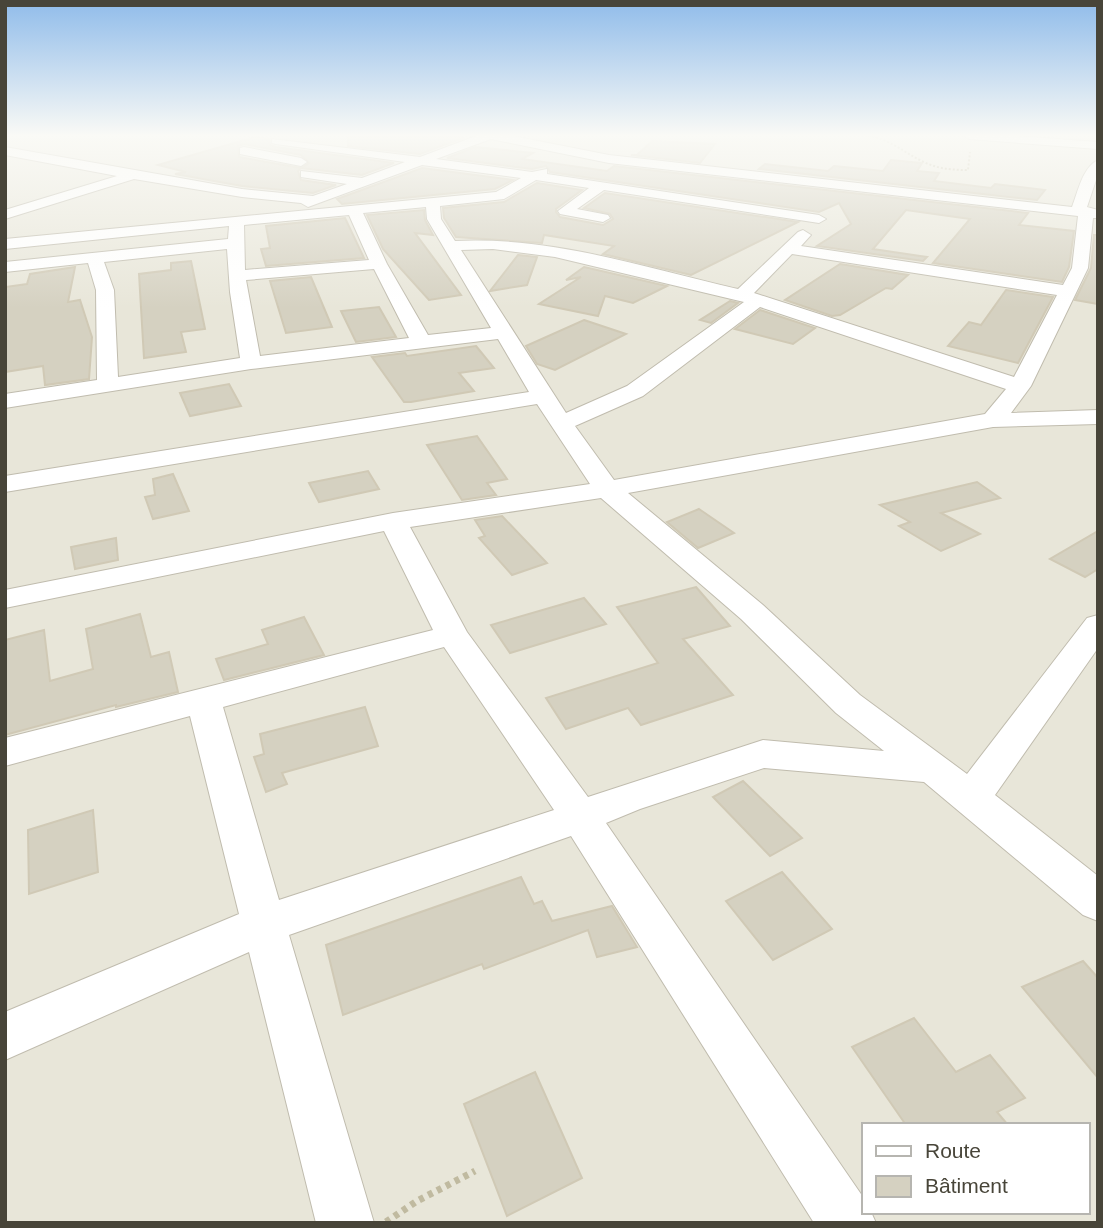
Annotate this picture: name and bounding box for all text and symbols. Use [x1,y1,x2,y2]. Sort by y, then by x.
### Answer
legend [862,1123,1089,1214]
text: Route [925,1139,981,1162]
text: Bâtiment [925,1174,1008,1197]

